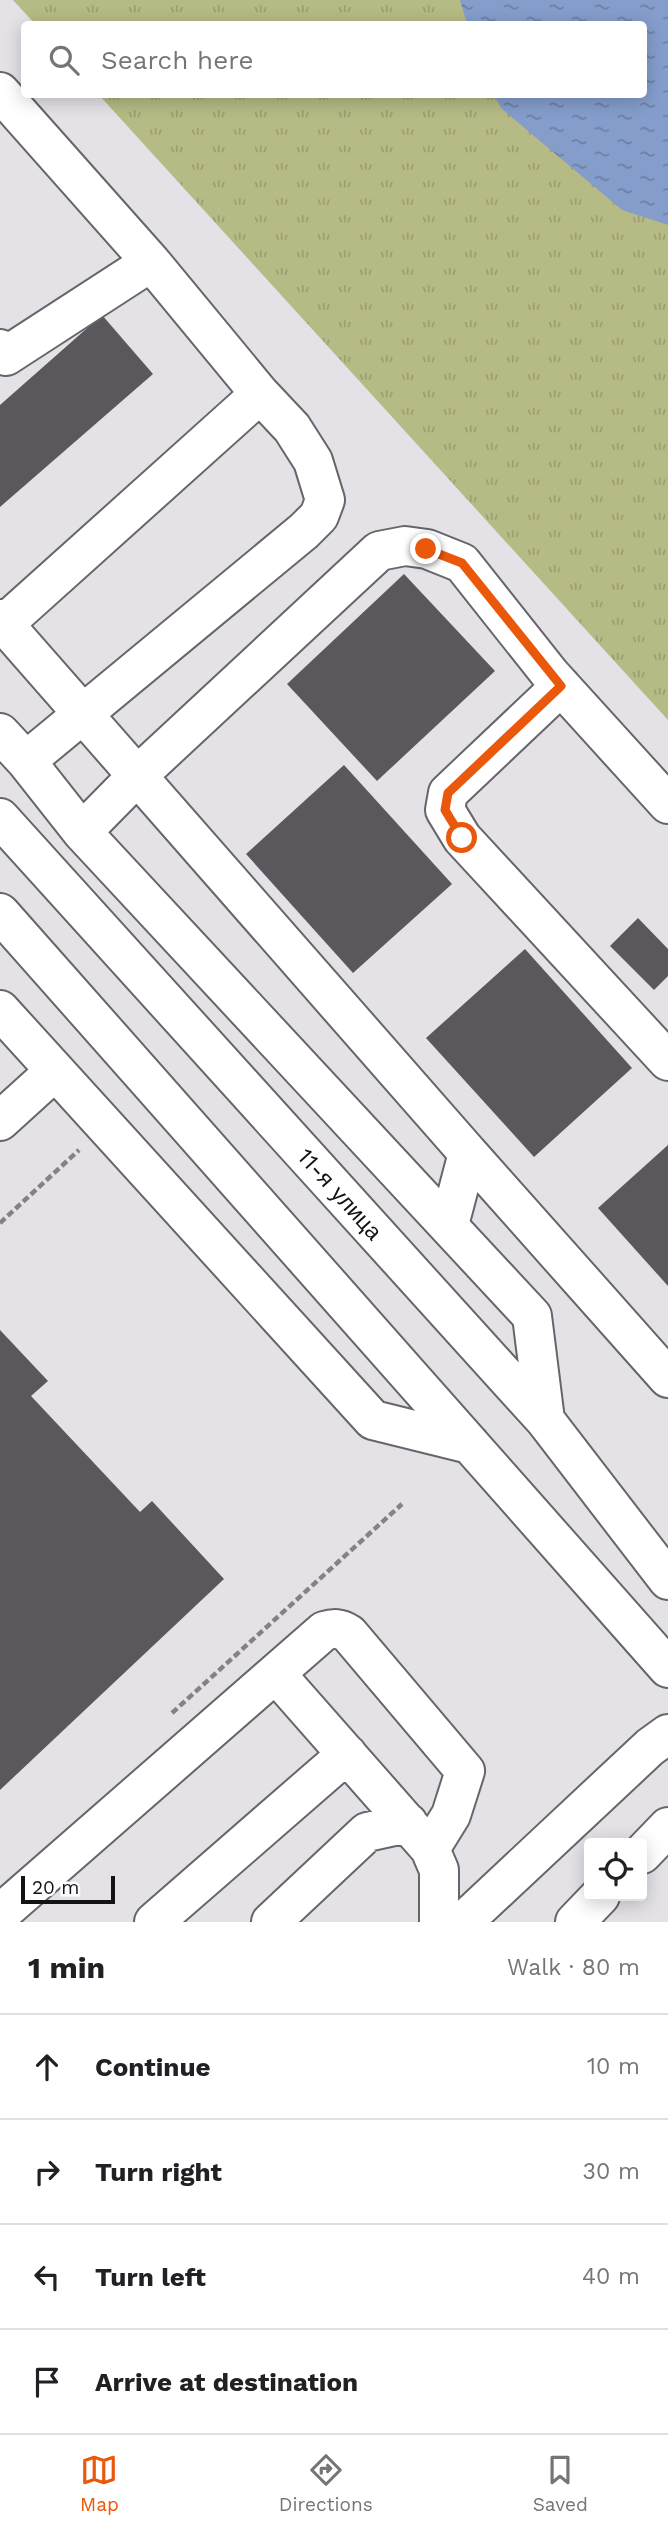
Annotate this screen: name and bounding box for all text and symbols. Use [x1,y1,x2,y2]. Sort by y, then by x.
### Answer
search box [21,21,647,98]
icon: search [45,41,83,79]
text: Search here [101,45,253,75]
route end [410,533,441,564]
route start [446,822,477,853]
street label: 11-я улица [292,1143,388,1246]
map controls [584,1838,647,1901]
button: locate [584,1838,647,1901]
scale bar [21,1873,116,1905]
text: 20 m [32,1876,79,1899]
text: 1 min [28,1950,105,1985]
text: Walk · 80 m [507,1954,640,1981]
icon: ahead [28,2048,66,2086]
text: Continue [95,2052,211,2082]
text: 10 m [587,2053,640,2080]
icon: right [28,2153,66,2191]
text: Turn right [95,2157,222,2187]
text: 30 m [583,2158,640,2185]
icon: left [28,2258,66,2296]
text: Turn left [95,2262,206,2292]
text: 40 m [582,2263,640,2290]
icon: arrive [28,2363,66,2401]
text: Arrive at destination [95,2367,358,2397]
tab: Map [80,2451,119,2516]
tab: Directions [279,2451,373,2516]
tab: Saved [533,2451,588,2516]

